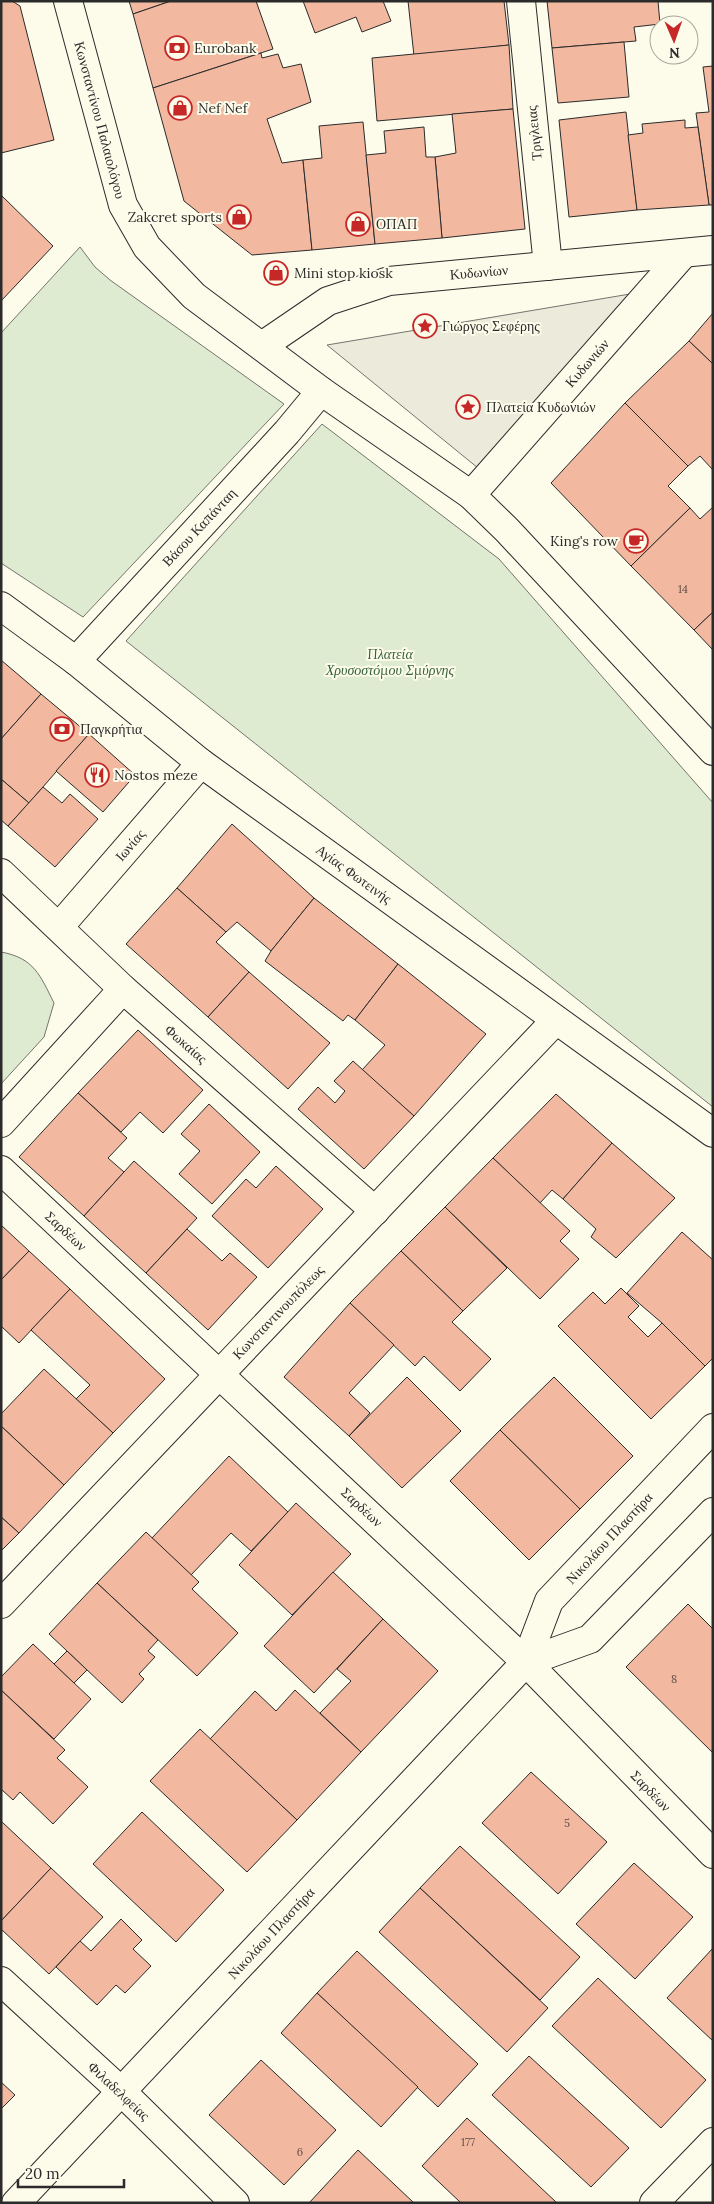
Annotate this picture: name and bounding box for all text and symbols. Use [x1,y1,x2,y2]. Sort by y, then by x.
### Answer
north arrow [649,15,699,65]
bank icon: Eurobank [164,35,190,61]
street label: Κωνσταντίνου Παλαιολόγου [70,39,130,201]
place label: Eurobank [194,39,257,57]
text: N [669,44,680,62]
shop icon: Nef Nef [167,95,193,121]
place label: Nef Nef [198,99,249,117]
street label: Τριγλειας [522,104,546,161]
shop icon: Zakcret sports [226,204,252,230]
place label: Zakcret sports [128,208,222,226]
shop icon: ΟΠΑΠ [345,211,371,237]
place label: ΟΠΑΠ [376,215,418,233]
shop icon: Mini stop kiosk [263,260,289,286]
street label: Κυδωνίων [449,260,509,284]
place label: Mini stop kiosk [294,264,393,282]
place icon: Γιώργος Σεφέρης [412,313,438,339]
place label: Γιώργος Σεφέρης [442,317,540,335]
street label: Κυδωνιών [561,335,613,391]
place icon: Πλατεία Κυδωνιών [455,394,481,420]
place label: Πλατεία Κυδωνιών [486,398,596,416]
street label: Βάσου Καπάνταη [158,484,240,570]
cafe icon: King's row [623,528,649,554]
place label: King's row [550,532,619,550]
house number: 14 [678,582,688,596]
park label: Πλατεία Χρυσοστόμου Σμύρνης [325,645,455,679]
bank icon: Παγκρήτια [49,716,75,742]
place label: Παγκρήτια [80,720,143,738]
restaurant icon: Nostos meze [84,762,110,788]
place label: Nostos meze [114,766,198,784]
street label: Ιωνίας [111,825,149,865]
street label: Αγίας Φωτεινής [312,840,396,908]
street label: Φωκαίας [161,1021,211,1068]
street label: Σαρδέων [41,1207,91,1255]
street label: Κωνσταντινουπόλεως [228,1261,328,1363]
street label: Σαρδέων [337,1483,387,1531]
street label: Νικολάου Πλαστήρα [562,1488,657,1588]
house number: 8 [671,1672,677,1686]
street label: Σαρδέων [627,1767,675,1815]
house number: 5 [564,1816,570,1830]
street label: Νικολάου Πλαστήρα [224,1883,319,1983]
street label: Φιλαδελφείας [84,2058,154,2124]
house number: 177 [461,2135,475,2149]
house number: 6 [297,2145,303,2159]
scale bar [18,2156,124,2188]
text: 20 m [25,2164,60,2183]

